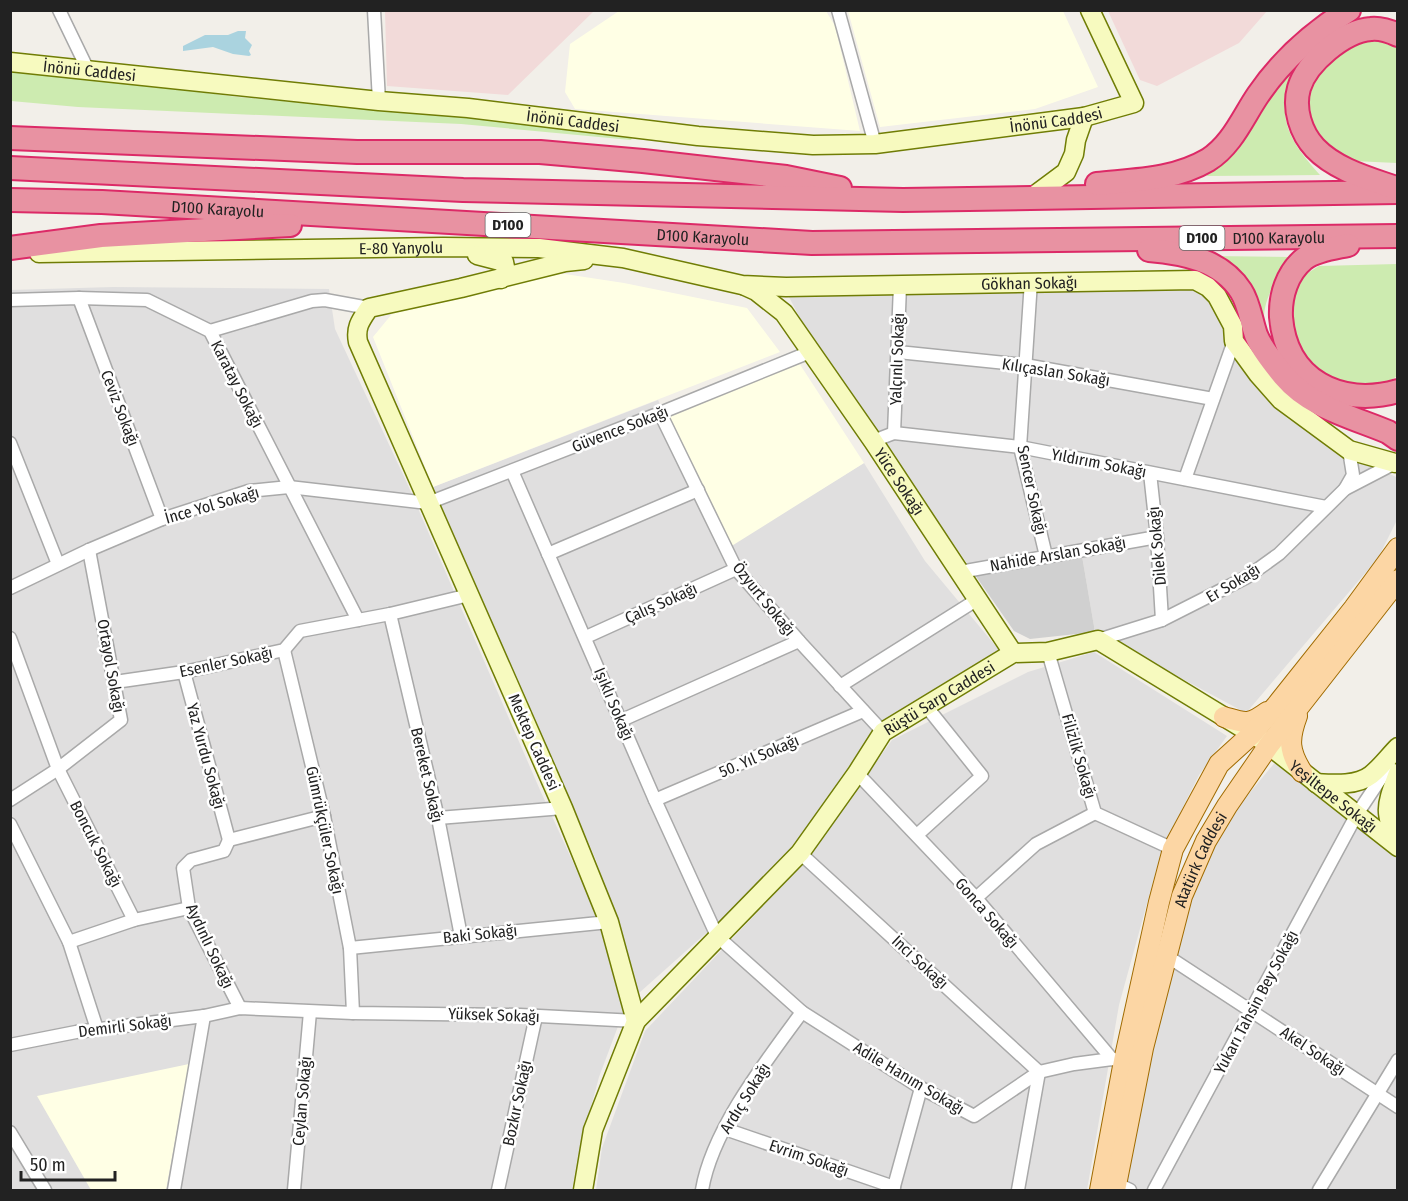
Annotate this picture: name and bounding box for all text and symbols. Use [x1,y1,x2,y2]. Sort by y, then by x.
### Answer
street label: İnönü Caddesi [42,56,137,85]
street label: İnönü Caddesi [1009,103,1104,136]
street label: İnönü Caddesi [525,106,620,136]
street label: D100 Karayolu [171,197,265,221]
road number: D100 [486,213,530,237]
street label: D100 Karayolu [656,225,750,249]
road number: D100 [1180,226,1224,250]
street label: D100 Karayolu [1232,227,1325,247]
street label: E-80 Yanyolu [359,238,443,258]
street label: Gökhan Sokağı [981,273,1078,293]
street label: Yalçınlı Sokağı [886,312,908,406]
street label: Karatay Sokağı [207,337,267,431]
street label: Kılıçaslan Sokağı [1001,354,1111,390]
street label: Ceviz Sokağı [97,367,143,449]
street label: Güvence Sokağı [569,402,671,456]
street label: Yüce Sokağı [871,444,929,519]
street label: Sencer Sokağı [1013,444,1051,536]
street label: Yıldırım Sokağı [1050,444,1148,482]
street label: İnce Yol Sokağı [163,482,261,528]
street label: Dilek Sokağı [1144,506,1170,586]
street label: Nahide Arslan Sokağı [988,533,1128,575]
street label: Özyurt Sokağı [729,558,799,640]
street label: Er Sokağı [1203,560,1263,606]
street label: Çalış Sokağı [622,579,701,628]
street label: Ortayol Sokağı [93,618,129,714]
street label: Esenler Sokağı [178,643,274,681]
street label: Rüştü Sarp Caddesi [880,657,998,739]
street label: Işıklı Sokağı [590,665,638,743]
street label: Mektep Caddesi [504,691,564,793]
street label: Yaz Yurdu Sokağı [183,701,229,811]
street label: Filizlik Sokağı [1058,711,1100,801]
street label: Bereket Sokağı [407,726,447,824]
street label: 50. Yıl Sokağı [716,731,802,781]
street label: Yeşiltepe Sokağı [1286,756,1381,836]
street label: Gümrükçüler Sokağı [302,764,348,896]
street label: Boncuk Sokağı [66,797,126,891]
street label: Atatürk Caddesi [1170,809,1231,909]
street label: Gonca Sokağı [951,874,1023,952]
street label: Aydınlı Sokağı [182,901,238,991]
street label: Baki Sokağı [442,921,518,947]
street label: Yukarı Tahsin Bey Sokağı [1210,927,1302,1077]
street label: İnci Sokağı [888,931,952,993]
street label: Yüksek Sokağı [448,1004,540,1026]
street label: Demirli Sokağı [77,1011,173,1041]
street label: Akel Sokağı [1277,1022,1349,1080]
street label: Adile Hanım Sokağı [850,1037,968,1119]
street label: Ceylan Sokağı [289,1055,315,1147]
street label: Bozkır Sokağı [499,1058,535,1148]
street label: Ardıç Sokağı [716,1059,774,1137]
street label: Evrim Sokağı [767,1136,851,1180]
scale bar [21,1144,116,1182]
text: 50 m [30,1154,66,1176]

